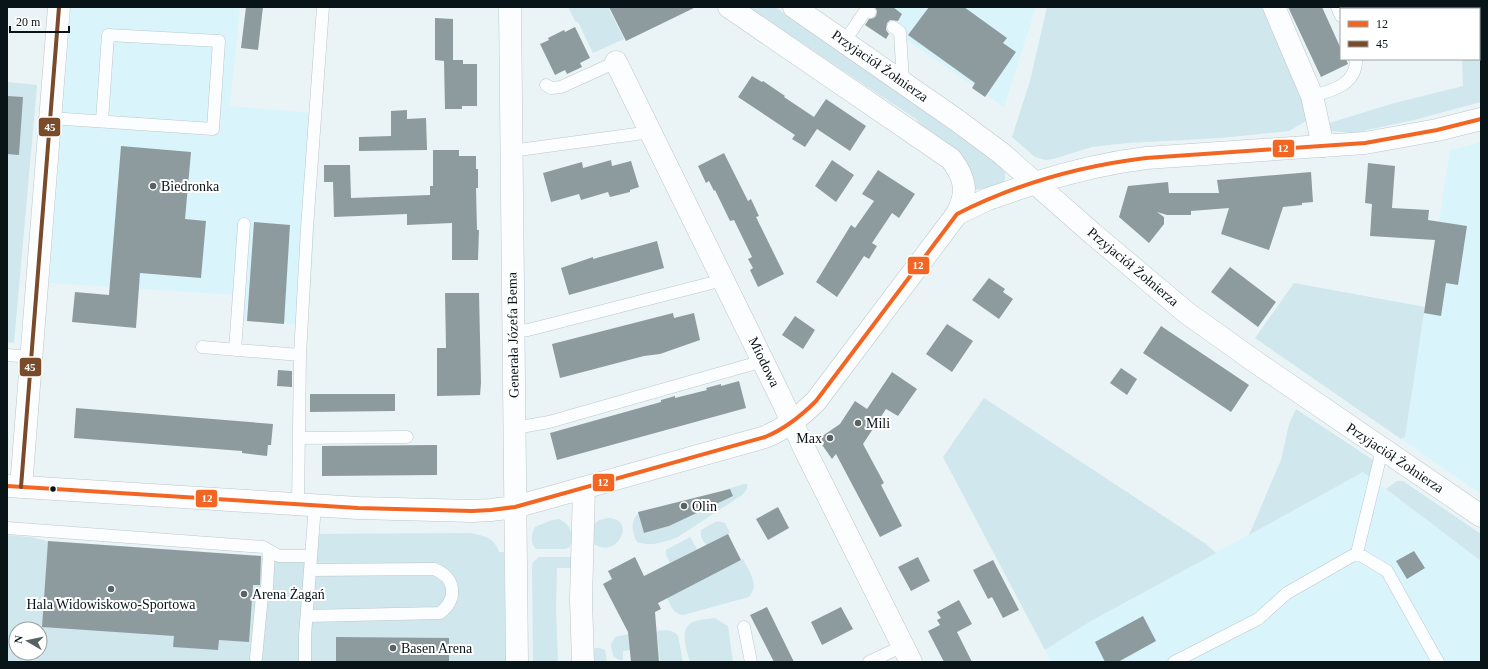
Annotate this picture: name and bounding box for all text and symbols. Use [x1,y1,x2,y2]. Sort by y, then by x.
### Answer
scale bar [10,8,69,34]
legend [1340,8,1480,60]
text: 20 m [16,15,41,29]
text: 12 [1376,17,1388,31]
street label: Przyjaciół Żołnierza [829,27,932,105]
text: 45 [1376,37,1388,51]
line badge: 45 [38,117,61,137]
text: 45 [45,121,56,133]
line badge: 12 [1272,139,1295,158]
text: 12 [1278,142,1289,154]
place label: Biedronka [161,179,220,194]
marker: Biedronka [148,181,158,191]
street label: Przyjaciół Żołnierza [1085,225,1182,310]
line badge: 12 [907,256,930,275]
text: 12 [913,259,924,271]
street label: Generała Józefa Bema [504,271,522,398]
street label: Miodowa [745,335,783,390]
line badge: 45 [19,357,42,377]
text: 45 [25,361,36,373]
place label: Mili [866,416,890,431]
marker: Mili [853,418,863,428]
street label: Przyjaciół Żołnierza [1344,420,1447,496]
place label: Max [796,431,822,446]
marker: Max [825,433,835,443]
line badge: 12 [592,473,615,492]
text: 12 [598,476,609,488]
unlabelled marker [48,484,58,494]
line badge: 12 [195,489,218,508]
text: 12 [202,492,213,504]
place label: Olin [692,499,717,514]
marker: Olin [679,501,689,511]
marker: Hala Widowiskowo-Sportowa [106,584,116,594]
place label: Arena Żagań [252,587,325,602]
marker: Arena Żagań [239,589,249,599]
place label: Hala Widowiskowo-Sportowa [26,597,196,612]
north arrow [8,621,48,661]
text: N [12,635,25,644]
place label: Basen Arena [401,641,473,656]
marker: Basen Arena [388,643,398,653]

